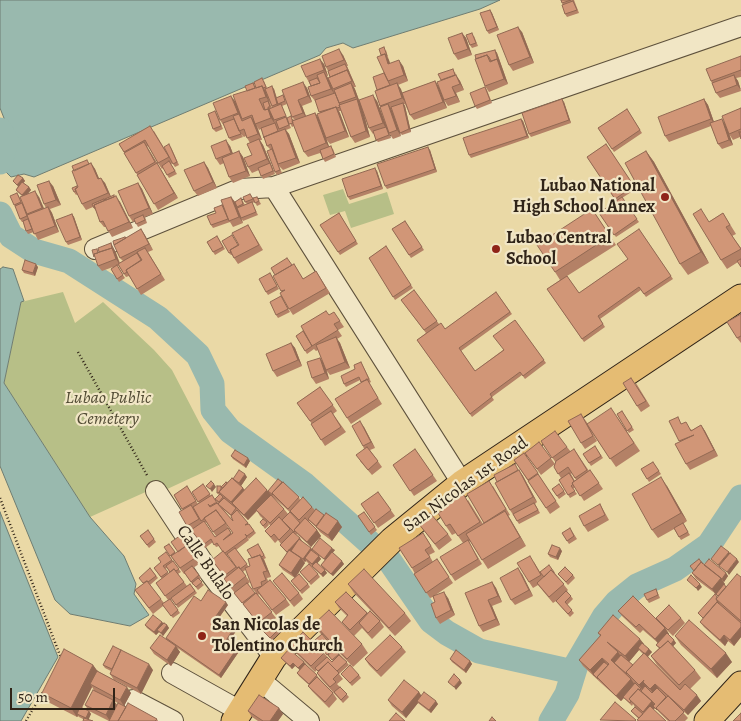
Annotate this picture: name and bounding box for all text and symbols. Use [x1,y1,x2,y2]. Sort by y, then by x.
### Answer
place label: Lubao National High School Annex [513,176,655,218]
marker: Lubao National High School Annex [659,191,671,203]
place label: Lubao Central School [506,228,612,270]
marker: Lubao Central School [490,243,502,255]
park label: Lubao Public Cemetery [65,388,151,430]
street label: San Nicolas 1st Road [399,432,533,538]
street label: Calle Bulalo [171,521,239,605]
place label: San Nicolas de Tolentino Church [212,615,343,658]
marker: San Nicolas de Tolentino Church [196,630,208,642]
scale bar [12,678,118,710]
text: 50 m [18,687,48,707]

